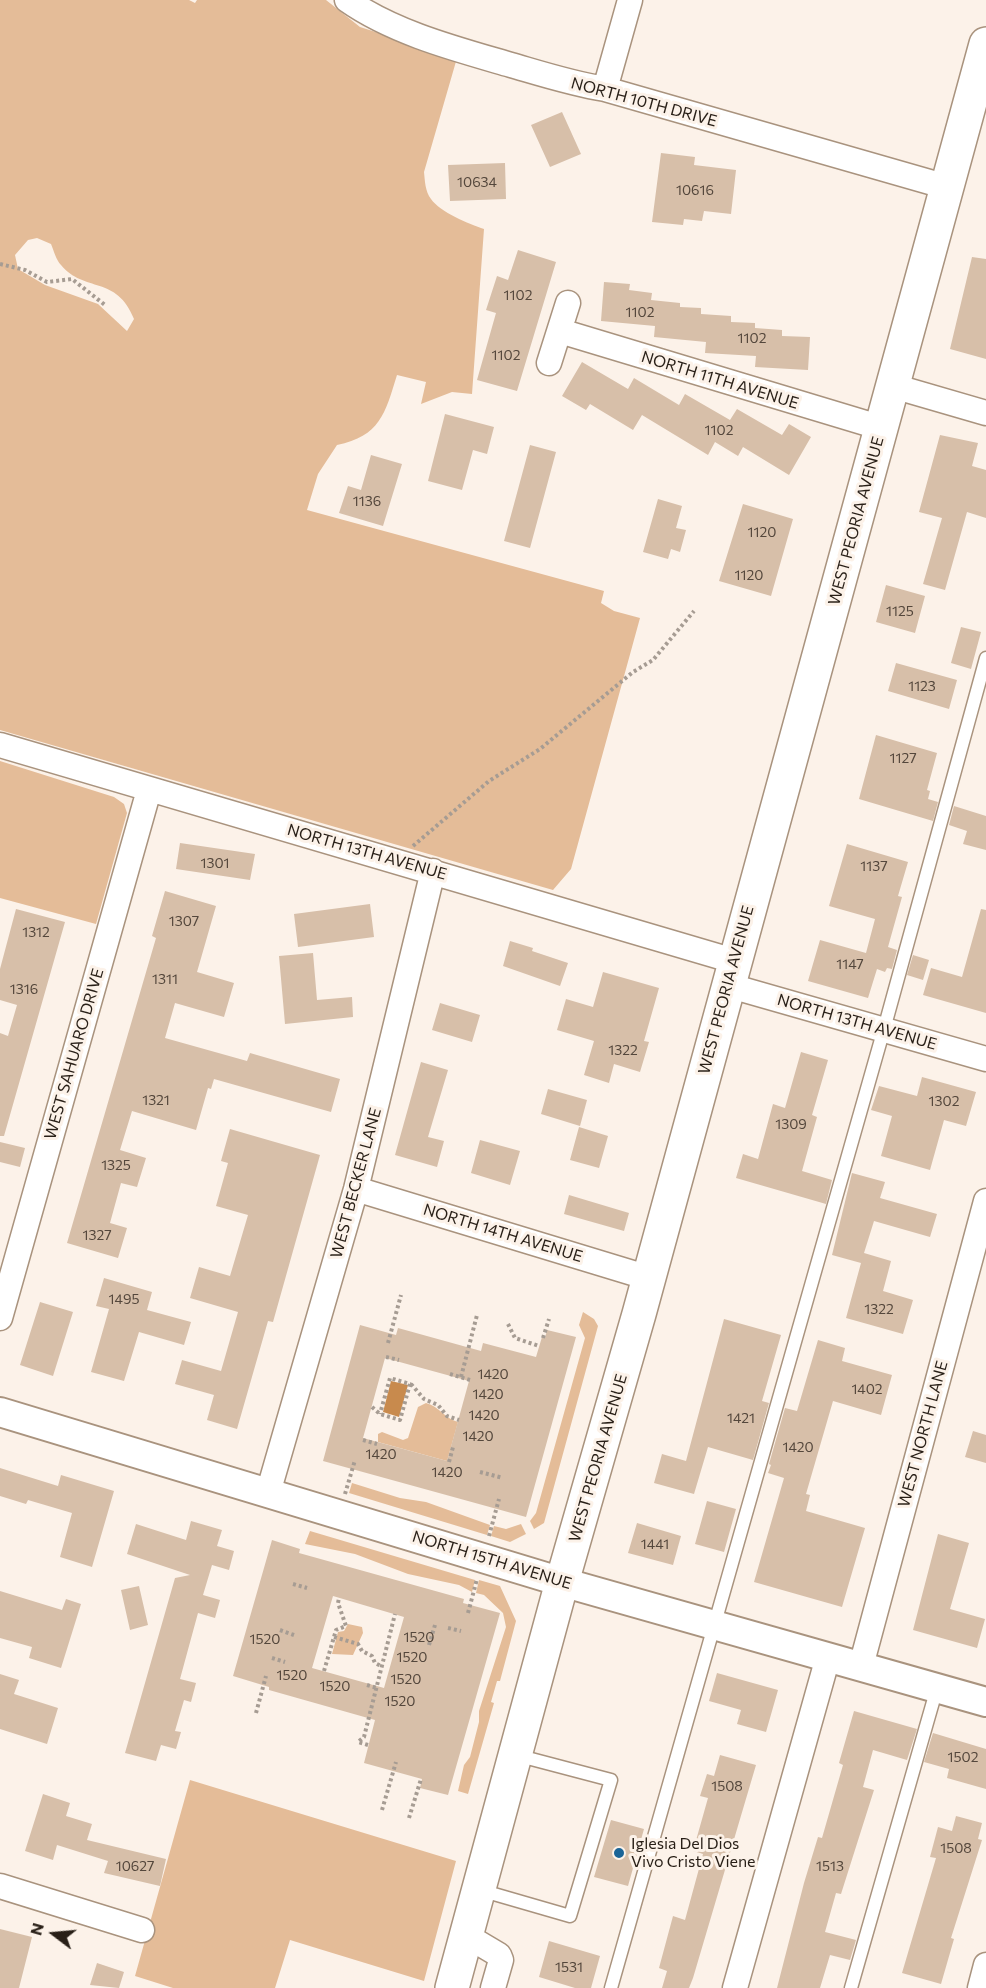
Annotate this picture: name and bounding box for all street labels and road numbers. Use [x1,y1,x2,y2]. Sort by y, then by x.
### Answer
street label: NORTH 10TH DRIVE [569,73,719,131]
street label: NORTH 11TH AVENUE [639,347,801,413]
street label: WEST PEORIA AVENUE [824,435,888,607]
street label: NORTH 13TH AVENUE [285,820,449,884]
street label: WEST PEORIA AVENUE [694,904,758,1076]
street label: WEST SAHUARO DRIVE [40,966,108,1142]
street label: NORTH 13TH AVENUE [775,990,939,1054]
street label: WEST BECKER LANE [327,1106,385,1260]
street label: NORTH 14TH AVENUE [421,1200,585,1266]
street label: WEST NORTH LANE [894,1359,952,1509]
street label: WEST PEORIA AVENUE [565,1372,631,1544]
street label: NORTH 15TH AVENUE [410,1527,574,1593]

